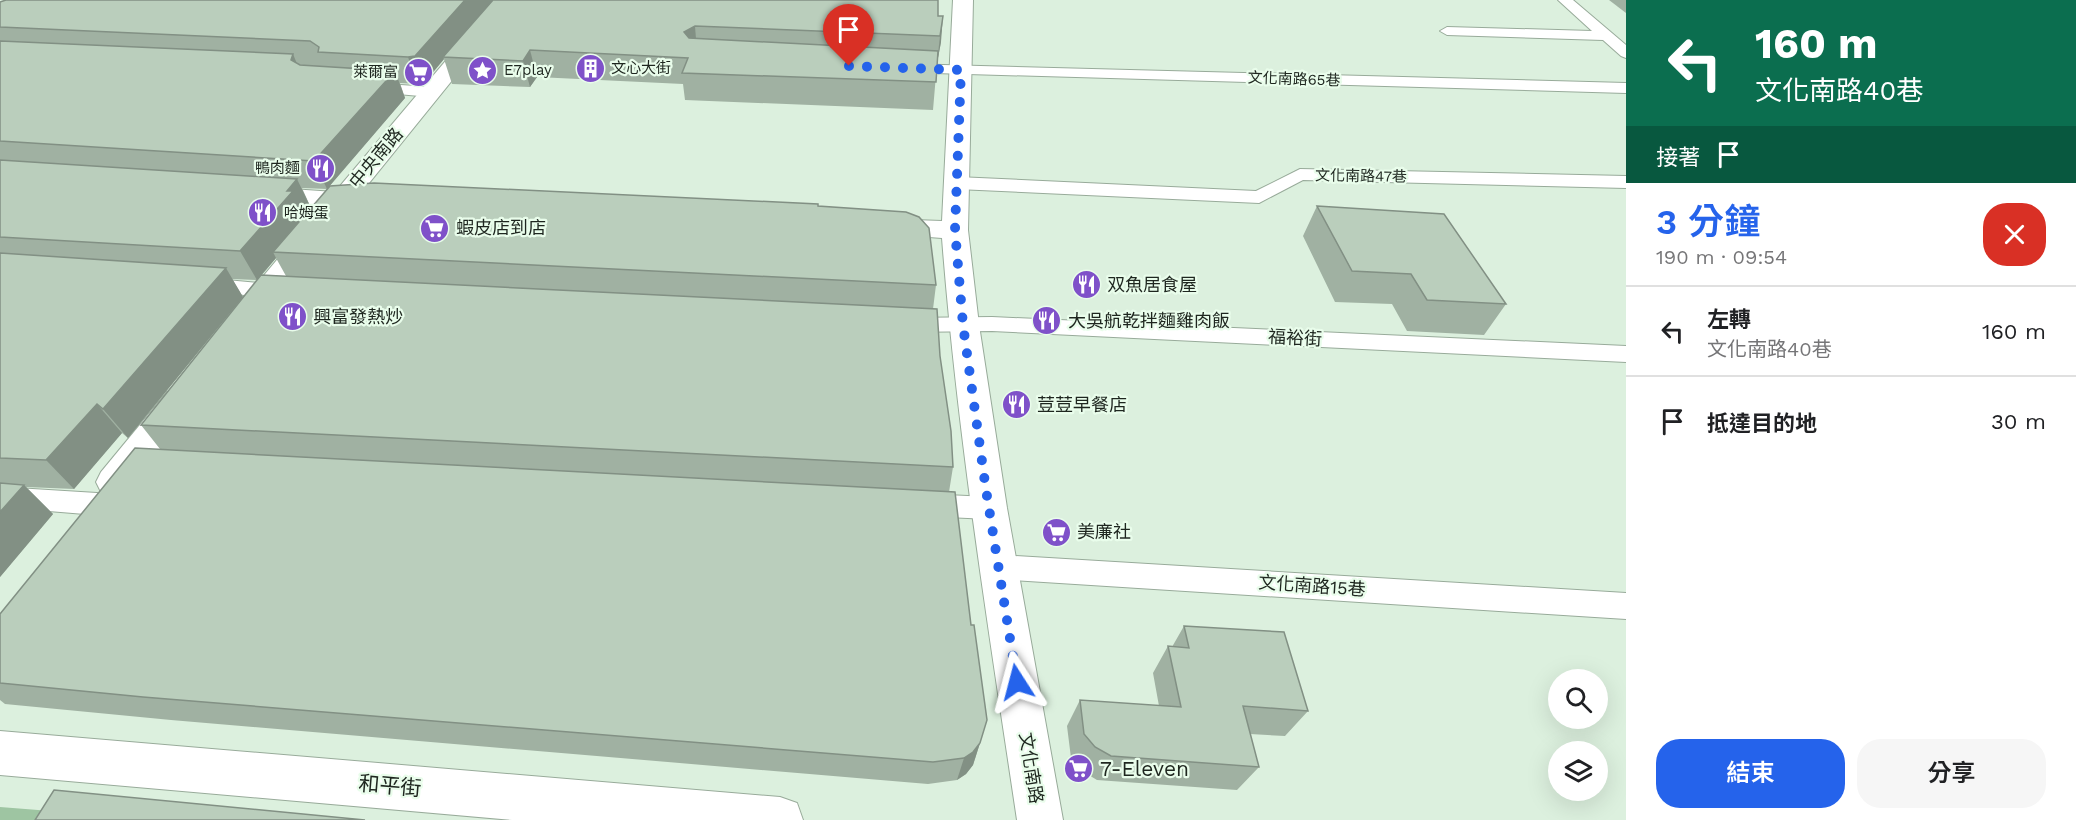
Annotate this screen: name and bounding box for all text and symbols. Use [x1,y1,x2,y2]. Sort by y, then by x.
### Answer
pin [823,4,874,66]
icon: arrive [832,13,865,46]
text: 160 m [1755,19,1878,68]
icon: left [1656,24,1734,102]
building icon: 文心大街 [574,52,606,84]
place icon: E7play [467,54,499,86]
supermarket icon: 萊爾富 [403,56,435,88]
place label: 文心大街 [611,59,671,77]
place label: E7play [504,61,552,79]
place label: 萊爾富 [353,63,398,81]
street label: 文化南路65巷 [1247,68,1341,90]
text: 文化南路40巷 [1755,75,1923,107]
street label: 中央南路 [344,123,407,192]
icon: arrive [1712,138,1745,171]
text: 接著 [1656,145,1700,170]
restaurant icon: 鴨肉麵 [305,152,337,184]
place label: 鴨肉麵 [255,159,300,177]
street label: 文化南路47巷 [1315,166,1407,186]
restaurant icon: 哈姆蛋 [247,197,279,229]
text: 3 分鐘 [1656,201,1760,243]
button: close [1983,203,2046,266]
place label: 哈姆蛋 [284,204,329,222]
supermarket icon: 蝦皮店到店 [419,212,451,244]
place label: 蝦皮店到店 [456,217,546,238]
text: 190 m · 09:54 [1656,245,1787,269]
restaurant icon: 双魚居食屋 [1070,269,1102,301]
place label: 双魚居食屋 [1107,274,1197,295]
restaurant icon: 興富發熱炒 [276,301,308,333]
restaurant icon: 大吳航乾拌麵雞肉飯 [1031,305,1063,337]
place label: 興富發熱炒 [313,306,403,327]
text: 左轉 [1707,307,1751,332]
place label: 大吳航乾拌麵雞肉飯 [1068,310,1230,331]
icon: left [1656,315,1689,348]
text: 160 m [1982,319,2046,344]
street label: 福裕街 [1268,326,1323,349]
text: 文化南路40巷 [1707,337,1832,361]
restaurant icon: 荳荳早餐店 [1000,389,1032,421]
place label: 荳荳早餐店 [1037,394,1127,415]
icon: arrive [1656,405,1689,438]
text: 30 m [1991,409,2046,434]
text: 抵達目的地 [1707,411,1817,436]
supermarket icon: 美廉社 [1040,516,1072,548]
place label: 美廉社 [1077,521,1131,542]
street label: 文化南路15巷 [1258,571,1366,600]
position arrow [985,650,1049,714]
map controls [1548,669,1608,801]
button: search [1548,669,1608,729]
street label: 文化南路 [1015,731,1047,805]
button: 結束 [1656,739,1845,808]
button: 分享 [1857,739,2046,808]
button: layers [1548,741,1608,801]
supermarket icon: 7-Eleven [1063,753,1095,785]
place label: 7-Eleven [1100,756,1189,781]
street label: 和平街 [358,770,423,801]

